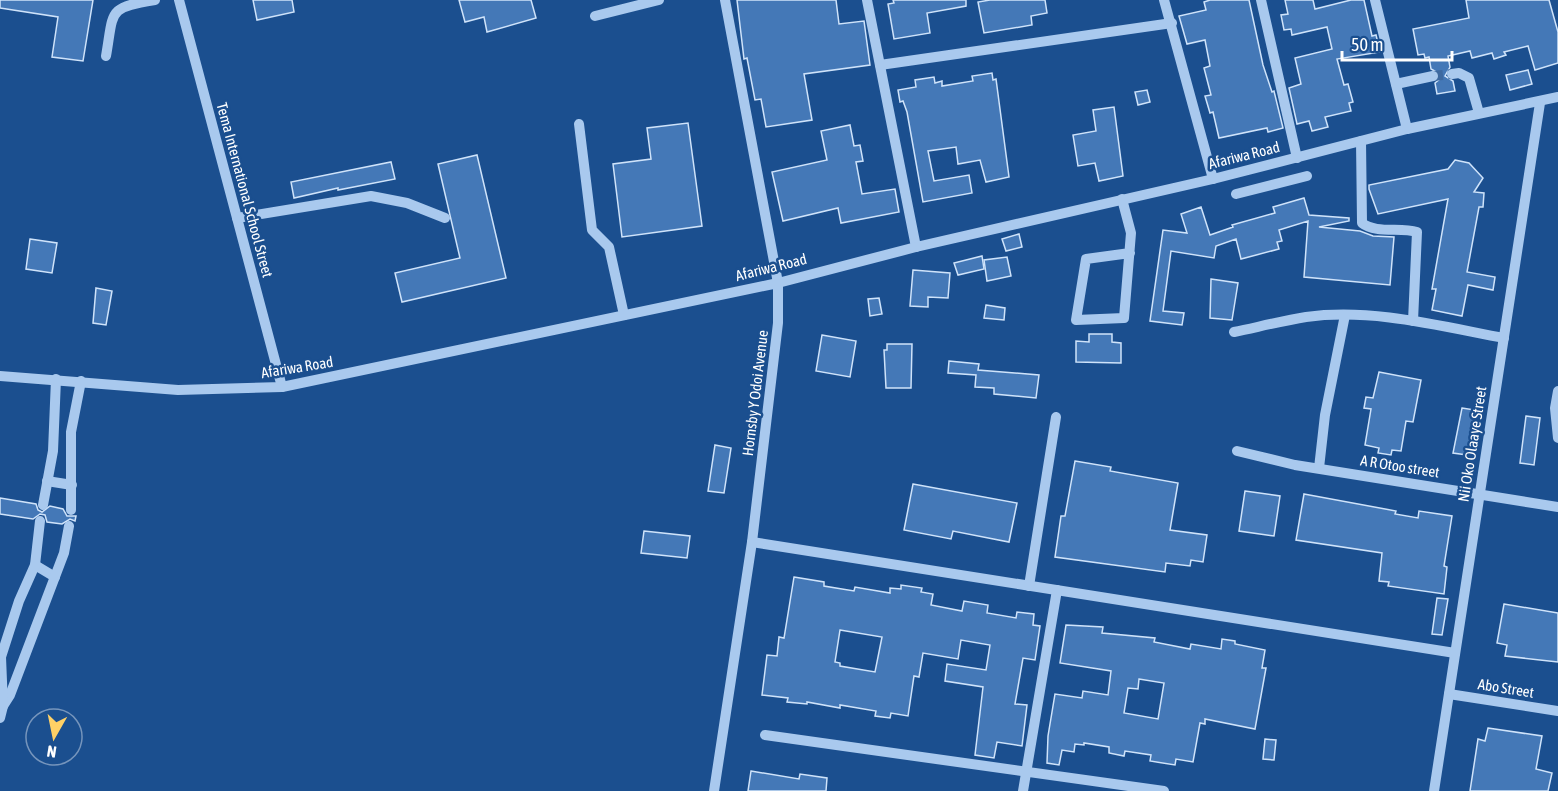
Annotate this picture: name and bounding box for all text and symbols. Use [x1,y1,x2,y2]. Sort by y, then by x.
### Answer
scale bar [1342,24,1452,62]
text: 50 m [1351,34,1383,55]
street label: Tema International School Street [213,101,277,279]
street label: Afariwa Road [1207,138,1281,172]
street label: Afariwa Road [734,250,808,284]
street label: Hornsby Y Odoi Avenue [739,329,771,457]
street label: Afariwa Road [260,353,334,381]
street label: Nii Oko Olaaye Street [1454,385,1490,503]
street label: A R Otoo street [1359,451,1441,481]
street label: Abo Street [1477,675,1535,701]
north arrow [24,707,84,767]
text: N [46,742,58,761]

